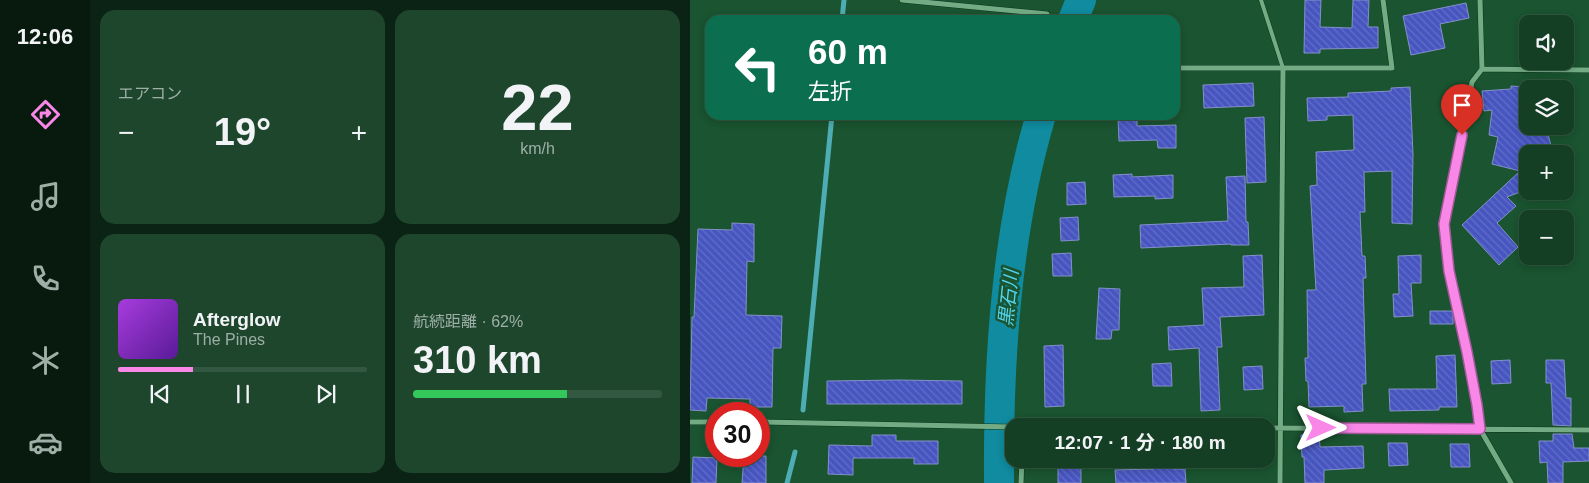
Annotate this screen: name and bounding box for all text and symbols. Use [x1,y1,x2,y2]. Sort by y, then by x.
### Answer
map controls [1519,15,1574,265]
button: sound [1519,15,1574,70]
text: 12:06 [17,24,73,49]
text: 60 m [808,32,888,71]
icon: left [725,35,790,100]
text: 22 [501,71,574,144]
text: 左折 [808,79,852,104]
button: layers [1519,80,1574,135]
pin [1441,84,1483,135]
text: エアコン [118,85,182,102]
icon: arrive [1448,91,1476,119]
icon: directions [28,97,63,132]
text: 19° [214,111,271,153]
text: − [118,117,134,148]
text: + [351,117,367,148]
text: km/h [520,140,555,157]
button: + [1519,145,1574,200]
icon: music [28,179,63,214]
button: − [1519,210,1574,265]
icon: phone [28,261,63,296]
water label: 黒石川 [995,267,1022,328]
text: Afterglow [193,309,281,330]
text: 航続距離 · 62% [413,313,523,330]
text: The Pines [193,331,265,348]
text: 310 km [413,339,542,381]
icon: climate [28,343,63,378]
icon: previous [146,380,174,408]
icon: pause [229,380,257,408]
icon: next [312,380,340,408]
position arrow [1294,401,1346,453]
speed limit sign: 30 [705,402,770,467]
icon: car [28,425,63,460]
text: 12:07 · 1 分 · 180 m [1054,432,1226,453]

